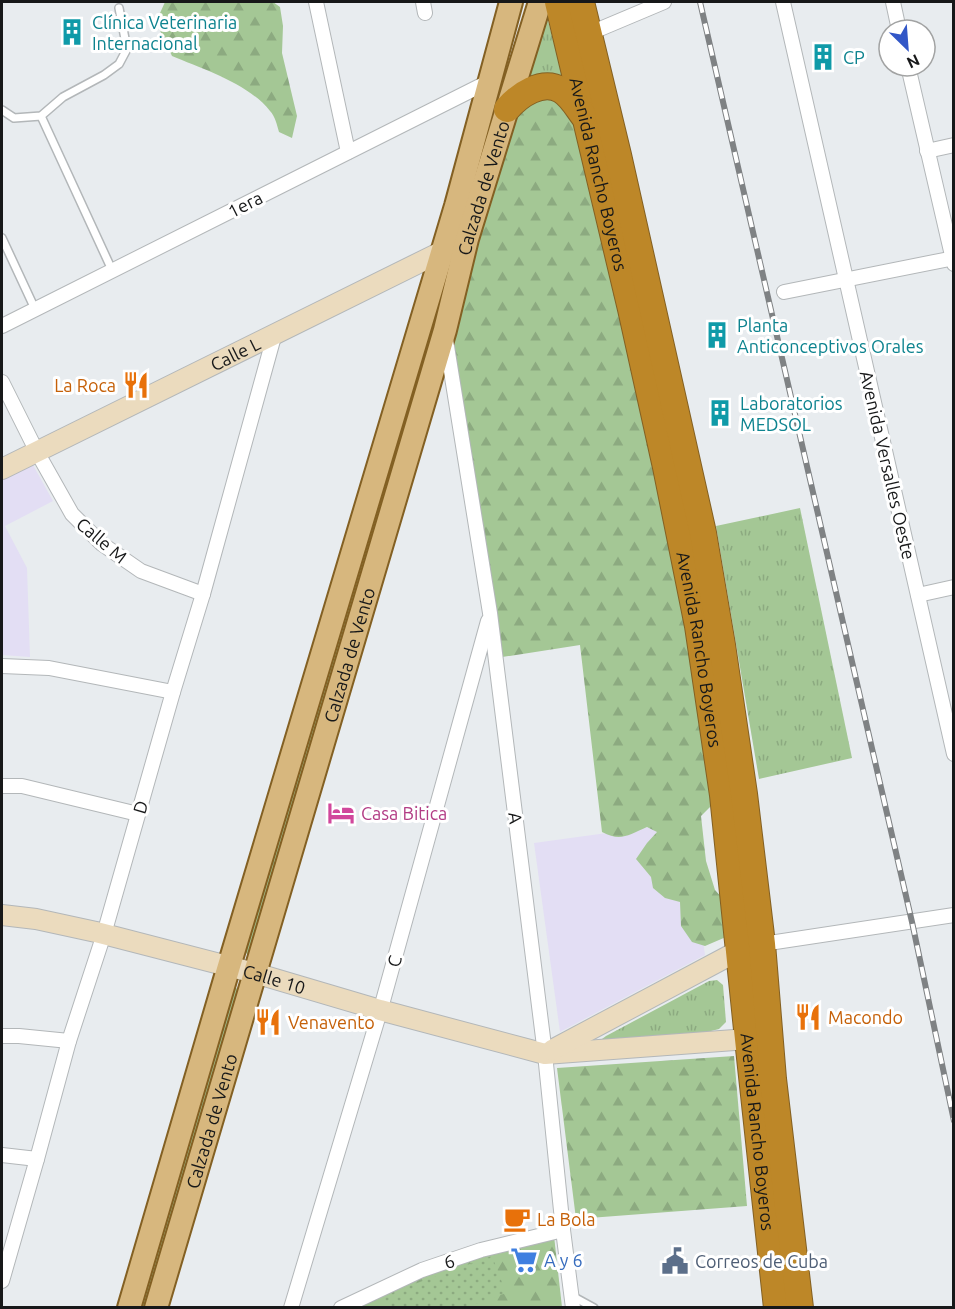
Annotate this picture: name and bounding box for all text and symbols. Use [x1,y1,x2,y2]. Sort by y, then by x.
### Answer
place label: Clínica Veterinaria Internacional [92,12,237,53]
building icon: Clínica Veterinaria Internacional [57,17,87,47]
north arrow [877,18,937,78]
building icon: CP [808,42,838,72]
place label: CP [843,47,865,67]
text: N [904,51,923,72]
street label: Avenida Rancho Boyeros [566,75,632,273]
street label: Calzada de Vento [453,118,513,257]
street label: 1era [224,187,266,221]
place label: Planta Anticonceptivos Orales [737,315,924,356]
building icon: Planta Anticonceptivos Orales [702,320,732,350]
street label: Calle L [207,333,263,374]
street label: Avenida Versalles Oeste [857,369,919,561]
restaurant icon: La Roca [121,370,151,400]
place label: La Roca [54,375,116,395]
place label: Laboratorios MEDSOL [740,393,843,434]
building icon: Laboratorios MEDSOL [705,398,735,428]
street label: Calle M [73,513,131,567]
street label: Avenida Rancho Boyeros [673,550,726,749]
street label: Calzada de Vento [320,585,378,725]
street label: D [129,798,151,816]
hotel icon: Casa Bitica [326,798,356,828]
place label: Casa Bitica [361,803,447,823]
street label: A [505,811,527,825]
street label: C [383,953,405,969]
street label: Calle 10 [241,960,308,997]
restaurant icon: Macondo [793,1002,823,1032]
restaurant icon: Venavento [253,1007,283,1037]
place label: Macondo [828,1007,903,1027]
place label: Venavento [288,1012,375,1032]
street label: Avenida Rancho Boyeros [737,1032,779,1232]
street label: Calzada de Vento [182,1051,241,1191]
cafe icon: La Bola [502,1204,532,1234]
place label: La Bola [537,1209,596,1229]
supermarket icon: A y 6 [509,1245,539,1275]
public building icon: Correos de Cuba [660,1246,690,1276]
street label: 6 [441,1250,457,1272]
place label: A y 6 [544,1250,583,1270]
place label: Correos de Cuba [695,1251,828,1271]

